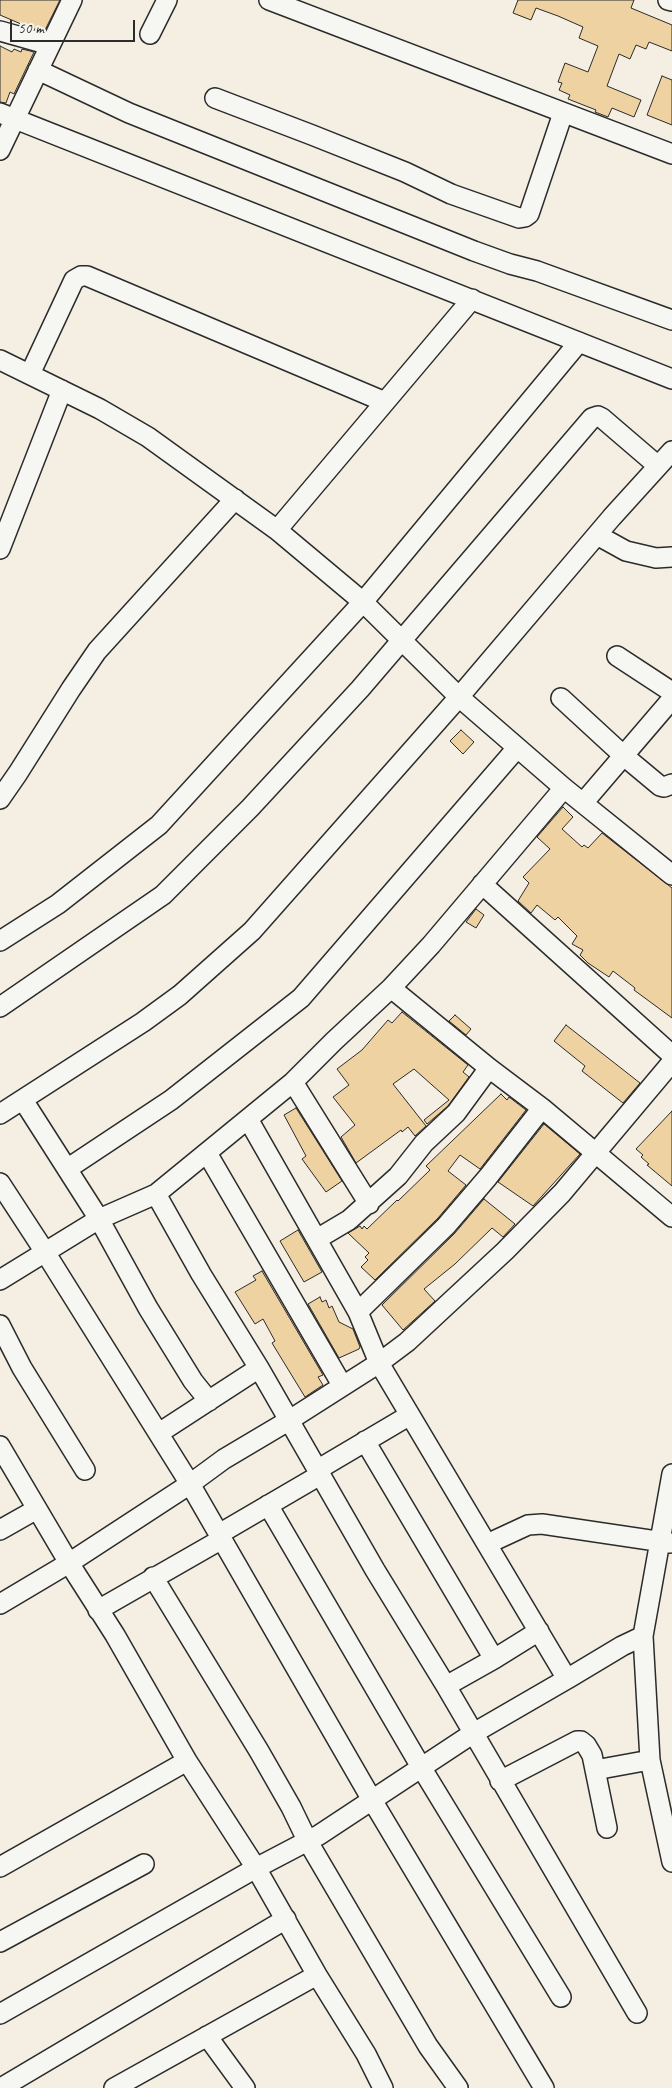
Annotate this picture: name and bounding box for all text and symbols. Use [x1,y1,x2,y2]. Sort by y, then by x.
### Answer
scale bar [12,10,138,42]
text: 50 m [18,19,44,38]

